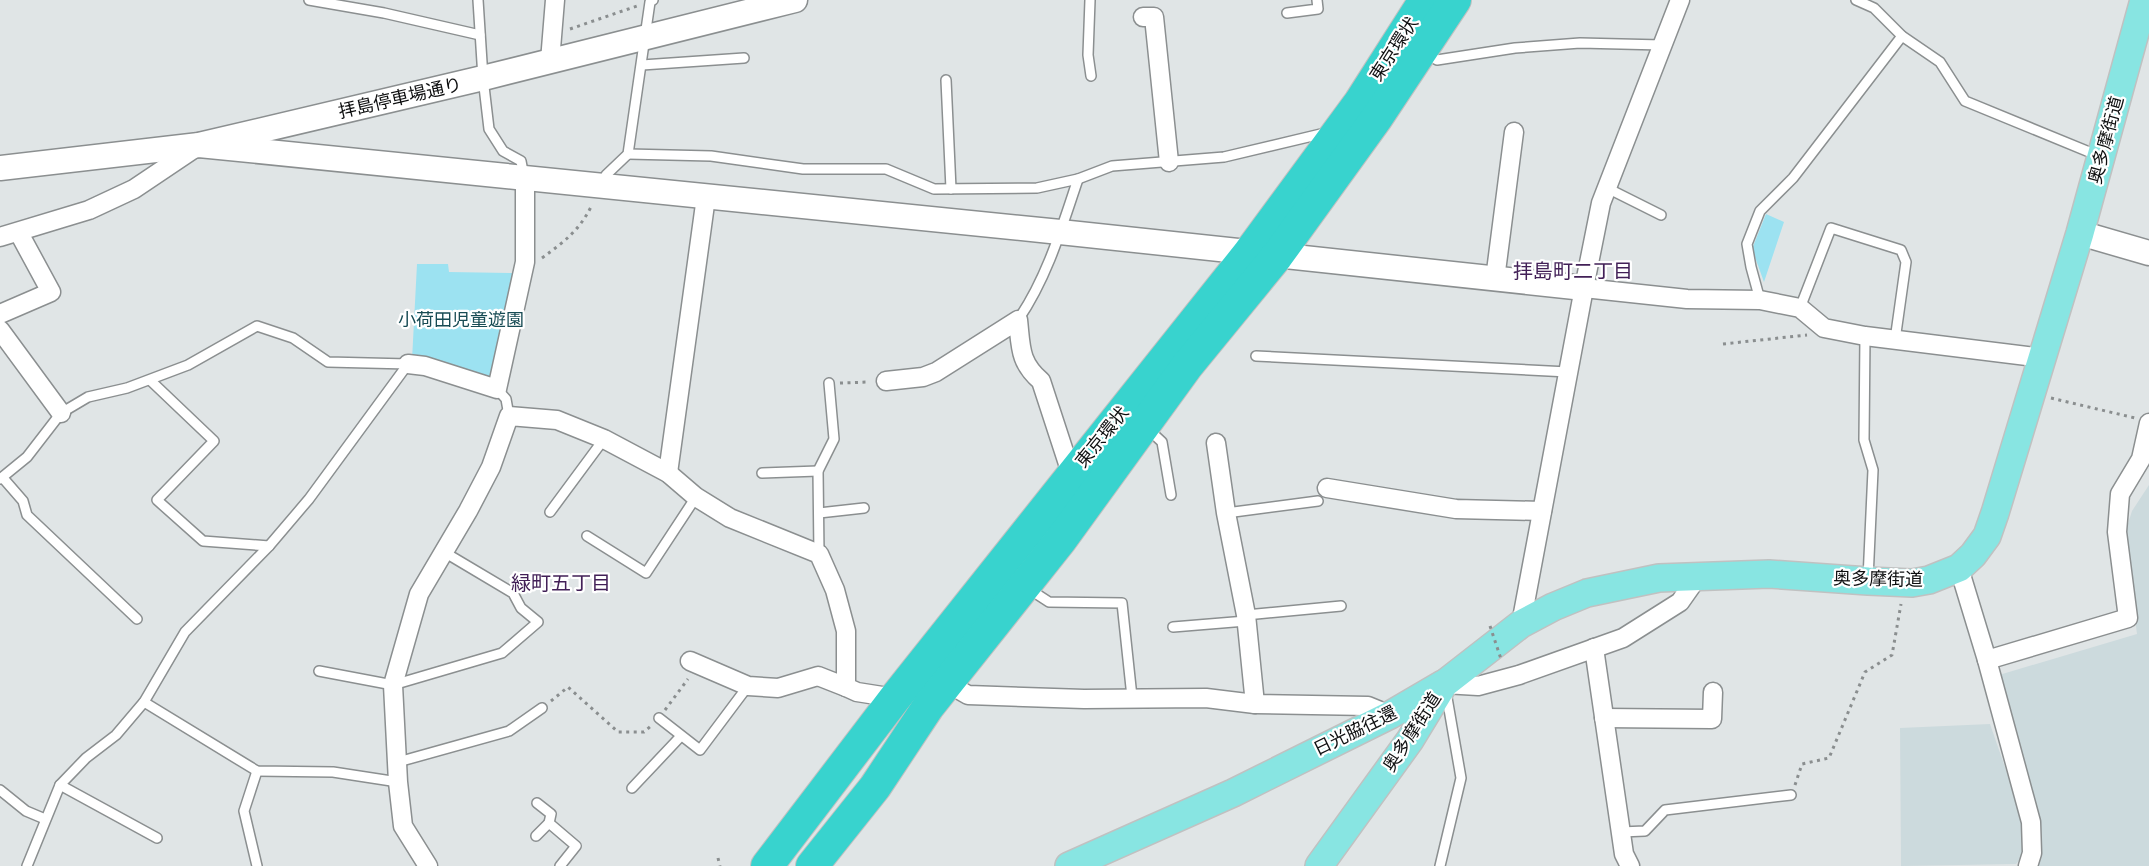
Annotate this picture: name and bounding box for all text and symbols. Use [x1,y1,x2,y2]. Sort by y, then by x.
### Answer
street label: 東京環状 [1365,13,1421,84]
street label: 拝島停車場通り [336,73,463,121]
street label: 奥多摩街道 [2084,94,2126,186]
district label: 拝島町二丁目 [1513,259,1633,282]
park label: 小荷田児童遊園 [398,309,524,329]
street label: 東京環状 [1071,402,1132,471]
street label: 奥多摩街道 [1833,567,1923,589]
district label: 緑町五丁目 [511,571,611,594]
street label: 奥多摩街道 [1378,688,1444,775]
street label: 日光脇往還 [1310,701,1399,759]

